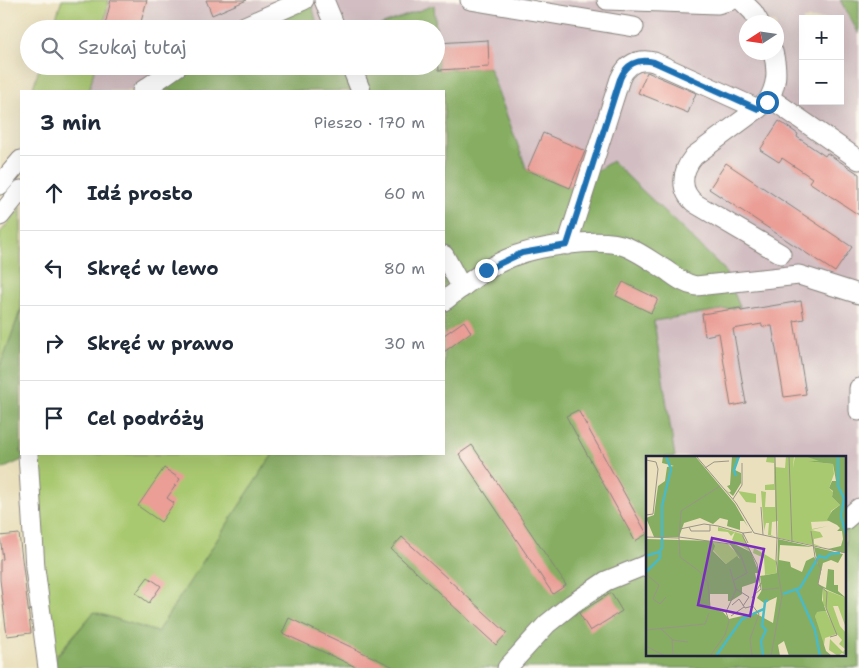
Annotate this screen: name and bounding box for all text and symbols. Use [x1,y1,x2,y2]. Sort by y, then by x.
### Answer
north arrow [739,15,784,60]
map controls [799,15,844,105]
button: + [799,15,844,60]
search box [20,20,445,75]
icon: search [38,34,66,62]
text: Szukaj tutaj [78,35,187,60]
button: − [799,60,844,105]
route start [756,91,779,114]
text: 3 min [40,109,101,137]
text: Pieszo · 170 m [314,112,425,133]
icon: ahead [40,179,68,207]
text: Idź prosto [87,181,193,206]
text: 60 m [384,183,425,204]
icon: left [40,254,68,282]
text: Skręć w lewo [87,256,219,281]
text: 80 m [384,258,425,279]
route end [475,259,498,282]
icon: right [40,329,68,357]
text: Skręć w prawo [87,331,234,356]
text: 30 m [384,333,425,354]
icon: arrive [40,404,68,432]
text: Cel podróży [87,406,204,431]
inset map [646,456,846,656]

